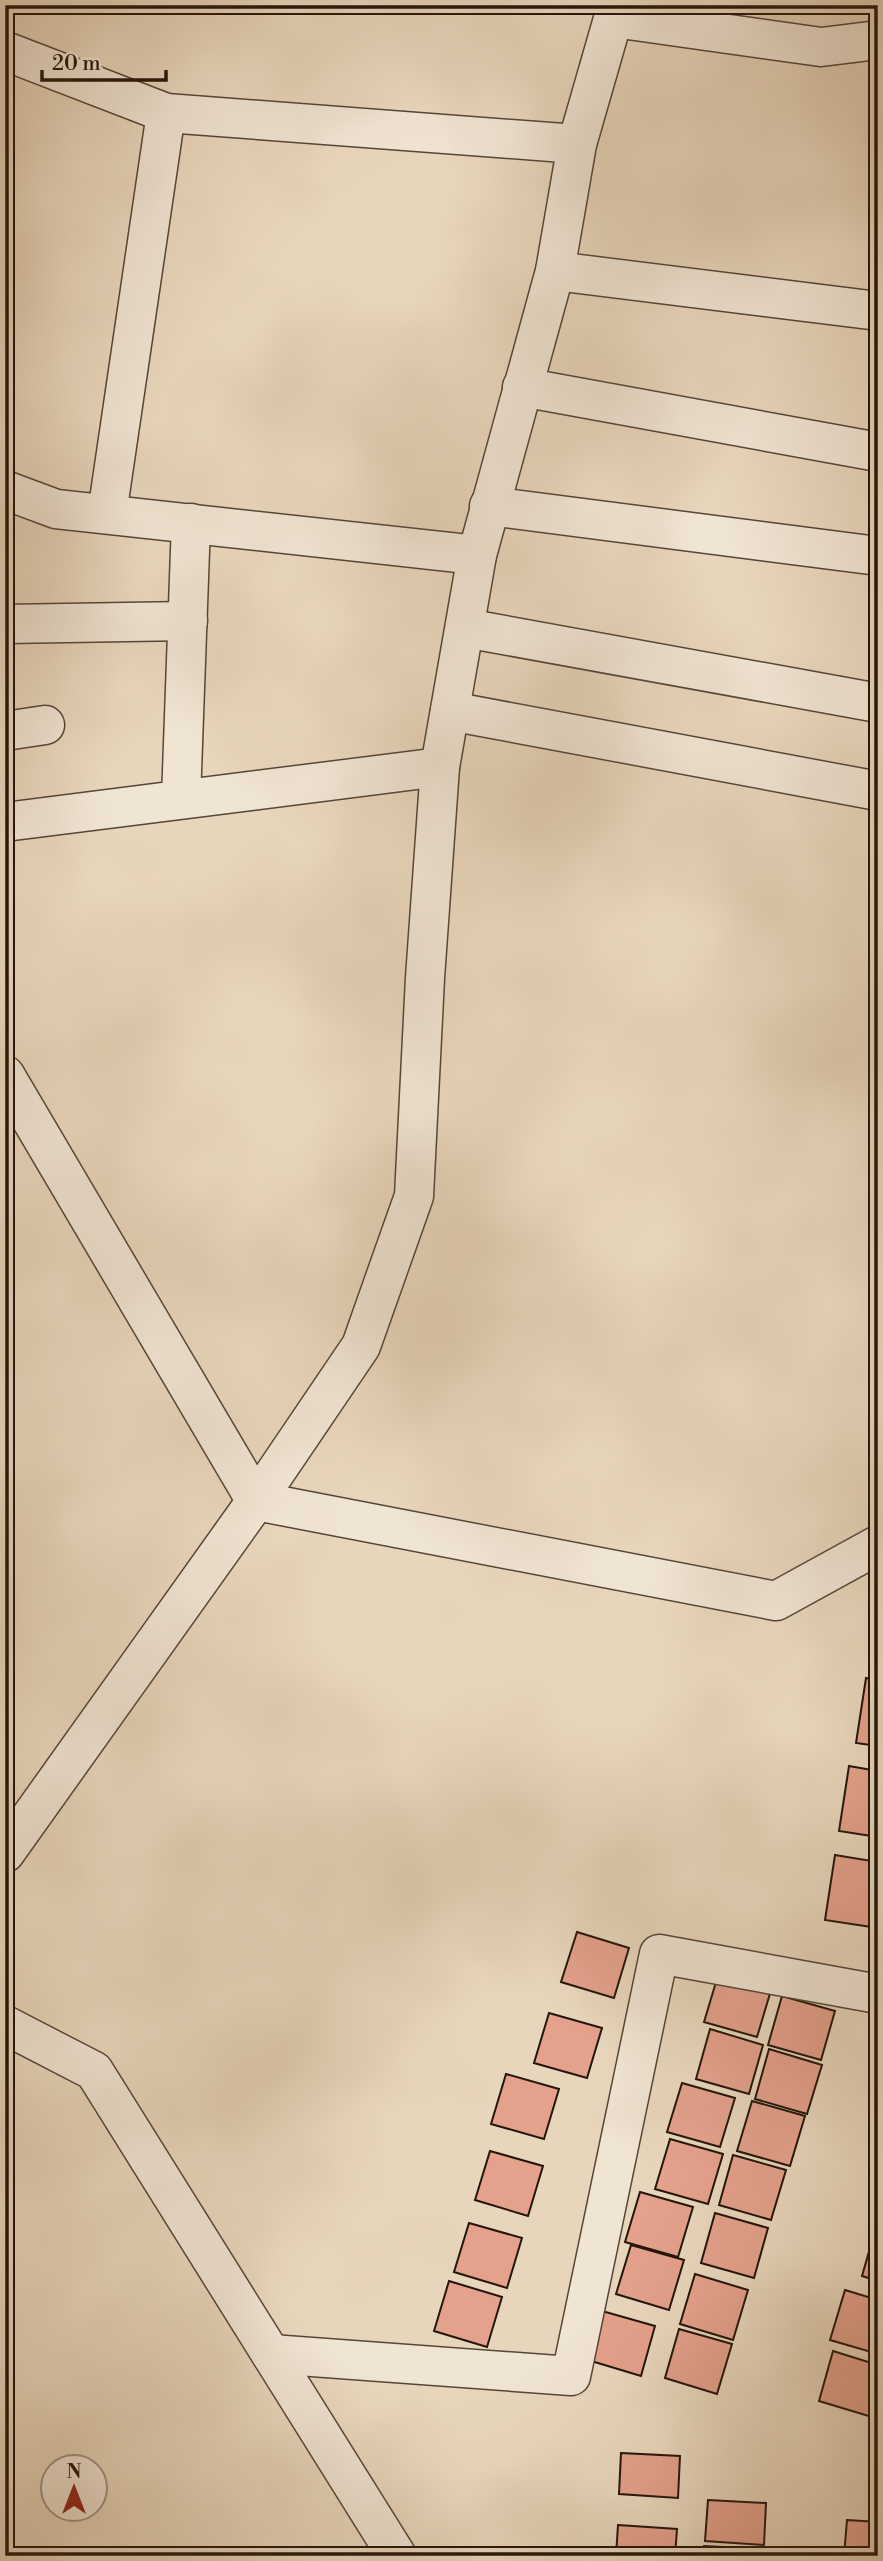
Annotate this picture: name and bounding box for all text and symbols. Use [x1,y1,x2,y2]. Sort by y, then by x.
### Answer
scale bar [42,38,166,82]
text: 20 m [52,51,101,77]
north arrow [38,2452,108,2522]
text: N [66,2460,82,2484]

